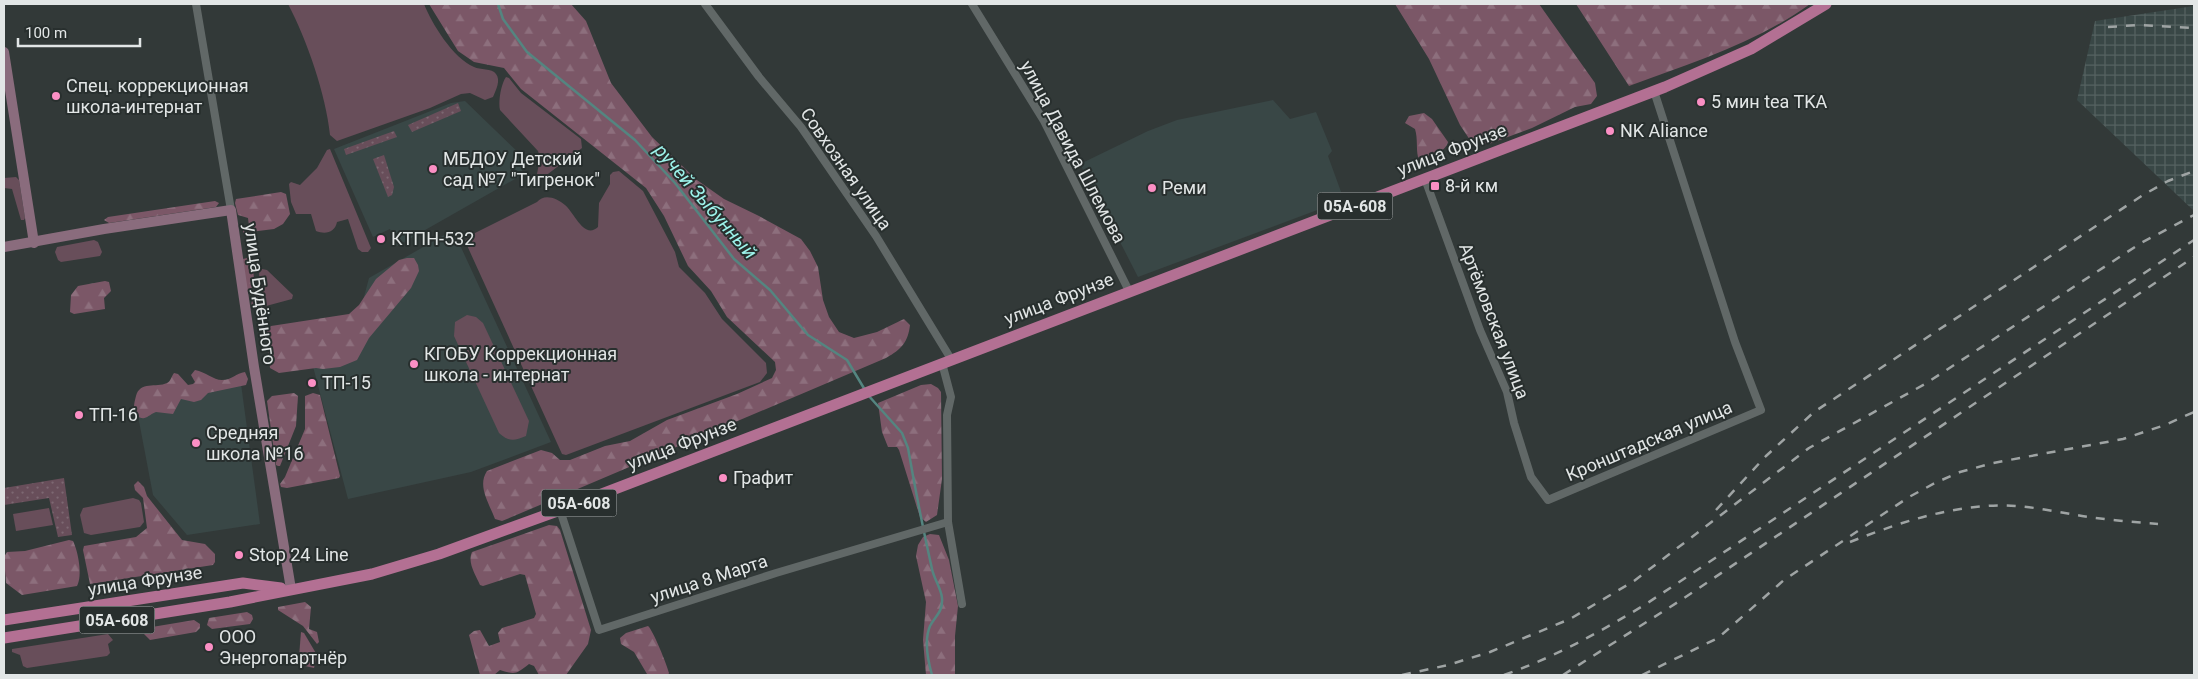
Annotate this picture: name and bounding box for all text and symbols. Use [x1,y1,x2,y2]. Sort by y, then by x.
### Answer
scale bar [18,15,140,47]
text: 100 m [25,24,67,42]
street label: улица Давида Шлемова [1016,57,1131,247]
place label: Спец. коррекционная школа-интернат [66,75,249,117]
marker: Спец. коррекционная школа-интернат [50,90,62,102]
place label: 5 мин tea TKA [1711,91,1828,112]
marker: 5 мин tea TKA [1695,96,1707,108]
street label: Совхозная улица [796,104,896,234]
street label: улица Фрунзе [1394,119,1509,180]
place label: NK Aliance [1620,120,1708,141]
marker: NK Aliance [1604,125,1616,137]
water label: ручей Зыбунный [649,138,762,264]
place label: МБДОУ Детский сад №7 "Тигренок" [443,148,600,190]
marker: МБДОУ Детский сад №7 "Тигренок" [427,163,439,175]
place label: 8-й км [1445,175,1498,196]
place label: Реми [1162,177,1207,198]
marker: 8-й км [1429,180,1441,192]
marker: Реми [1146,182,1158,194]
road number: 05А-608 [1318,192,1392,220]
street label: улица Будённого [240,222,281,366]
place label: КТПН-532 [391,228,474,249]
marker: КТПН-532 [375,233,387,245]
street label: Артёмовская улица [1455,240,1534,402]
street label: улица Фрунзе [1001,268,1116,329]
place label: КГОБУ Коррекционная школа - интернат [424,343,617,385]
marker: КГОБУ Коррекционная школа - интернат [408,358,420,370]
place label: ТП-15 [322,372,371,393]
marker: ТП-15 [306,377,318,389]
street label: Кронштадская улица [1563,396,1735,485]
place label: ТП-16 [89,404,138,425]
marker: ТП-16 [73,409,85,421]
street label: улица Фрунзе [624,413,739,474]
place label: Средняя школа №16 [206,422,304,464]
marker: Средняя школа №16 [190,437,202,449]
place label: Графит [733,467,794,488]
marker: Графит [717,472,729,484]
road number: 05А-608 [542,489,616,516]
place label: Stop 24 Line [249,544,349,565]
marker: Stop 24 Line [233,549,245,561]
street label: улица 8 Марта [648,550,770,607]
street label: улица Фрунзе [86,561,204,600]
road number: 05А-608 [80,606,154,634]
place label: ООО Энергопартнёр [219,626,347,668]
marker: ООО Энергопартнёр [203,641,215,653]

